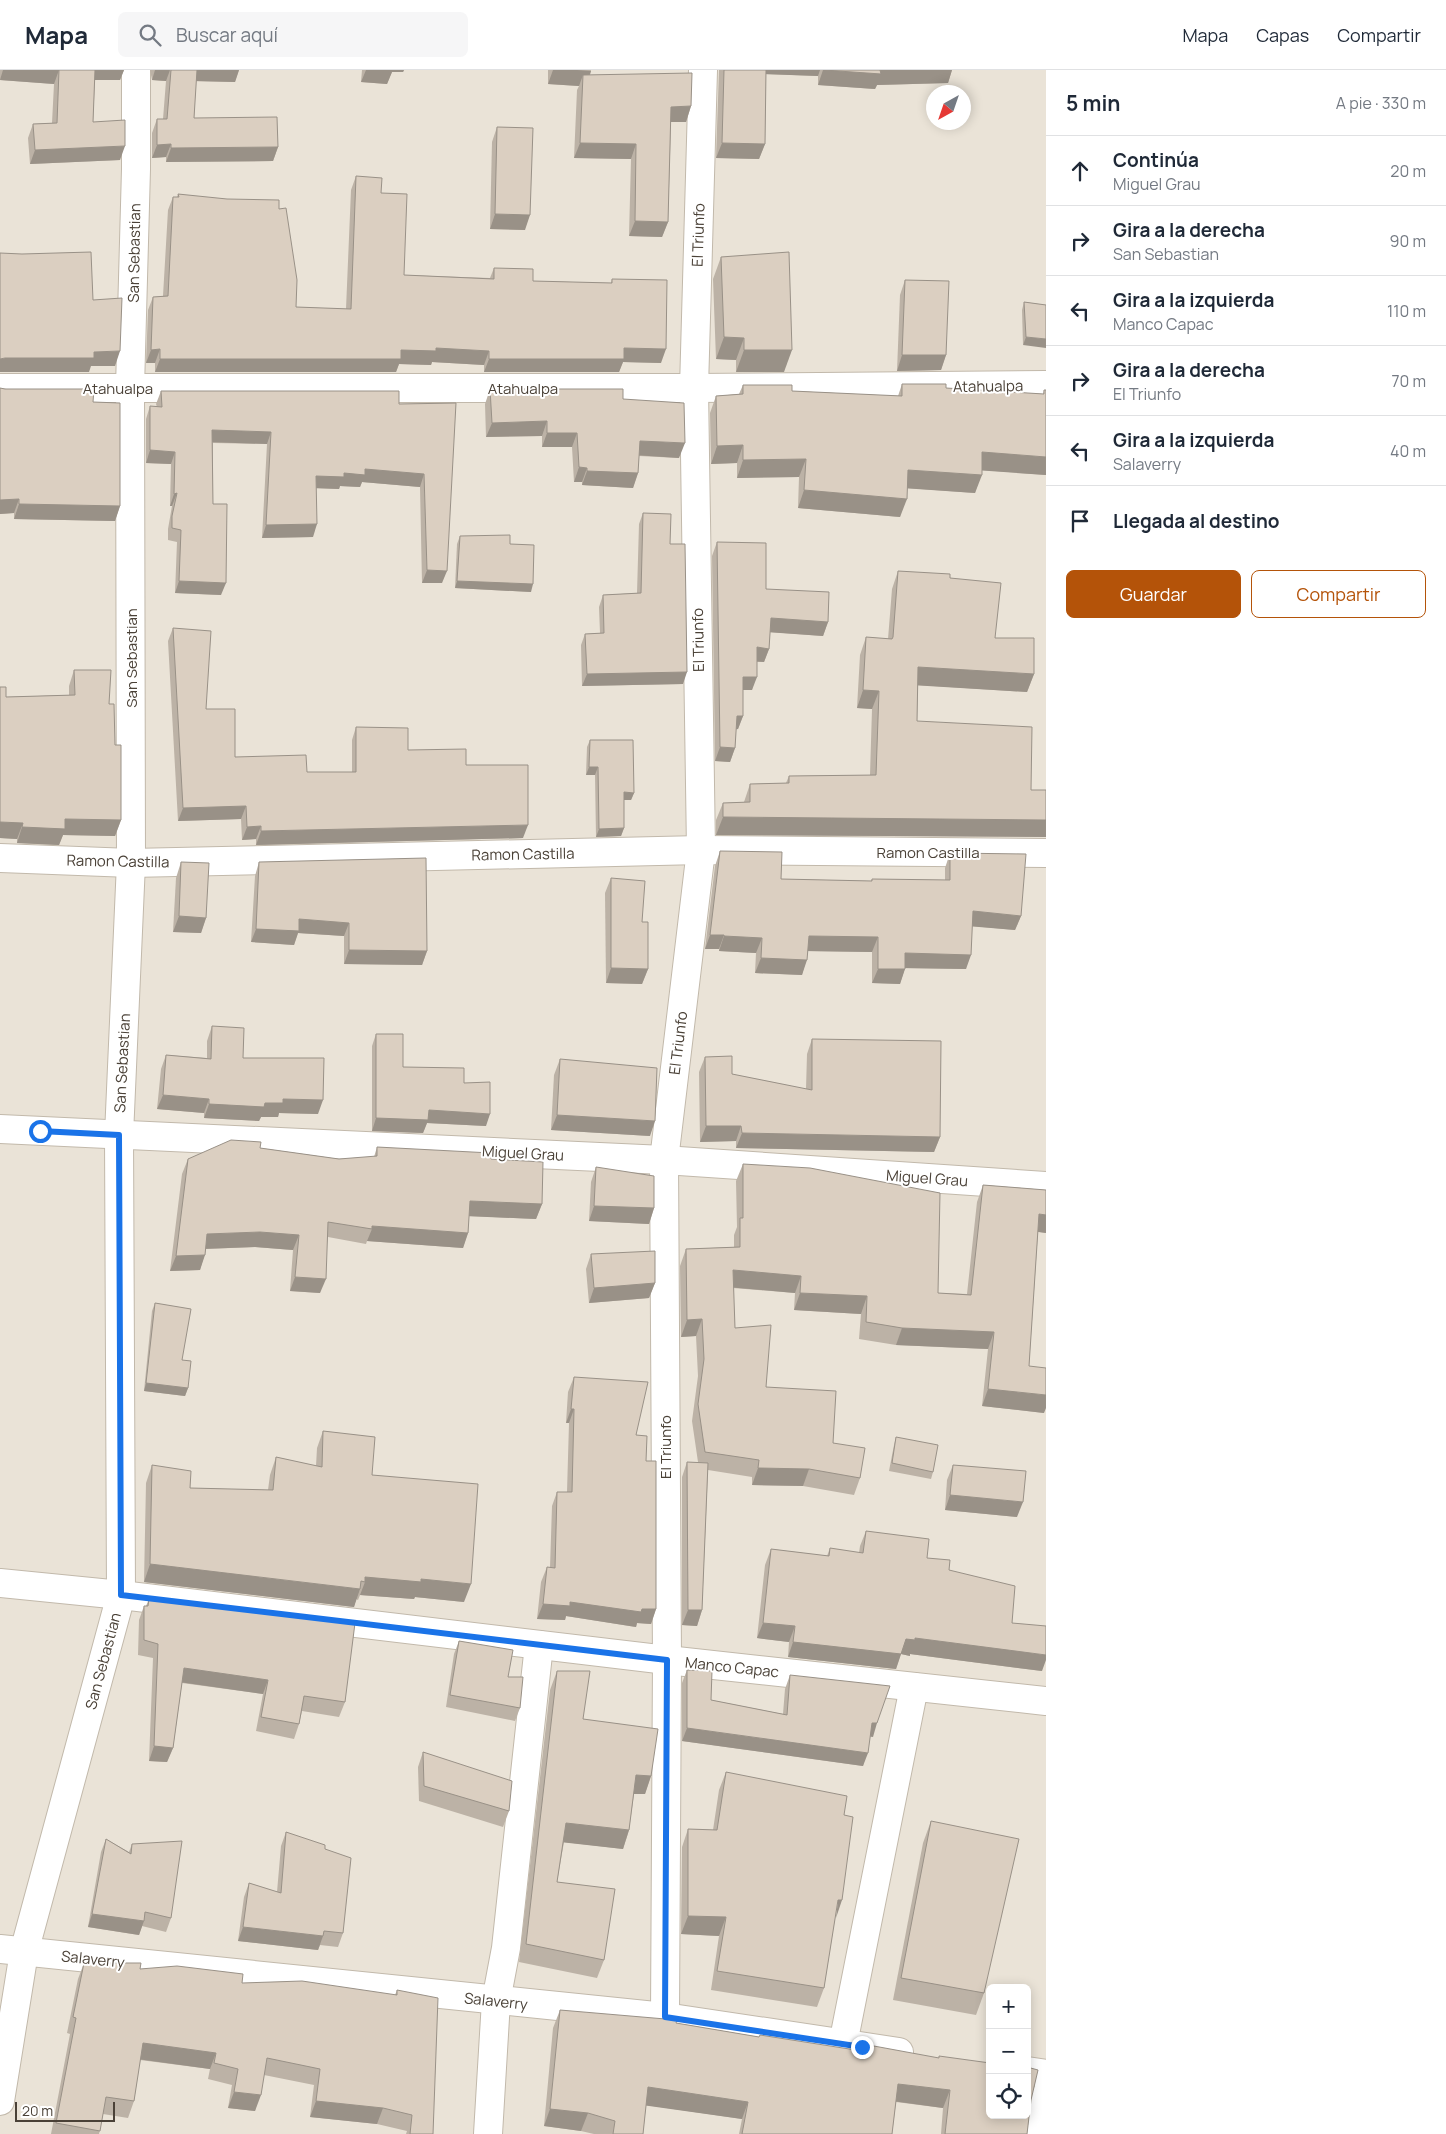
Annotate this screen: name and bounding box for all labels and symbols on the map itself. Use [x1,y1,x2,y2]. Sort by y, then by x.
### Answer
north arrow [926,85,971,130]
street label: San Sebastian [123,203,145,303]
street label: El Triunfo [686,203,710,267]
street label: Atahualpa [953,375,1023,397]
street label: Atahualpa [83,378,153,399]
street label: Atahualpa [488,378,558,399]
street label: San Sebastian [121,608,142,708]
street label: El Triunfo [687,608,709,672]
street label: Ramon Castilla [876,842,980,863]
street label: Ramon Castilla [471,843,575,865]
street label: Ramon Castilla [66,850,170,872]
street label: El Triunfo [664,1010,692,1076]
street label: San Sebastian [109,1013,135,1113]
route start [29,1120,52,1143]
street label: Miguel Grau [481,1140,565,1166]
street label: Miguel Grau [885,1165,969,1191]
street label: El Triunfo [655,1415,676,1479]
street label: San Sebastian [80,1610,126,1712]
street label: Manco Capac [684,1652,780,1682]
street label: Salaverry [60,1945,126,1973]
street label: Salaverry [463,1987,529,2015]
route end [851,2036,874,2059]
scale bar [15,2099,115,2122]

